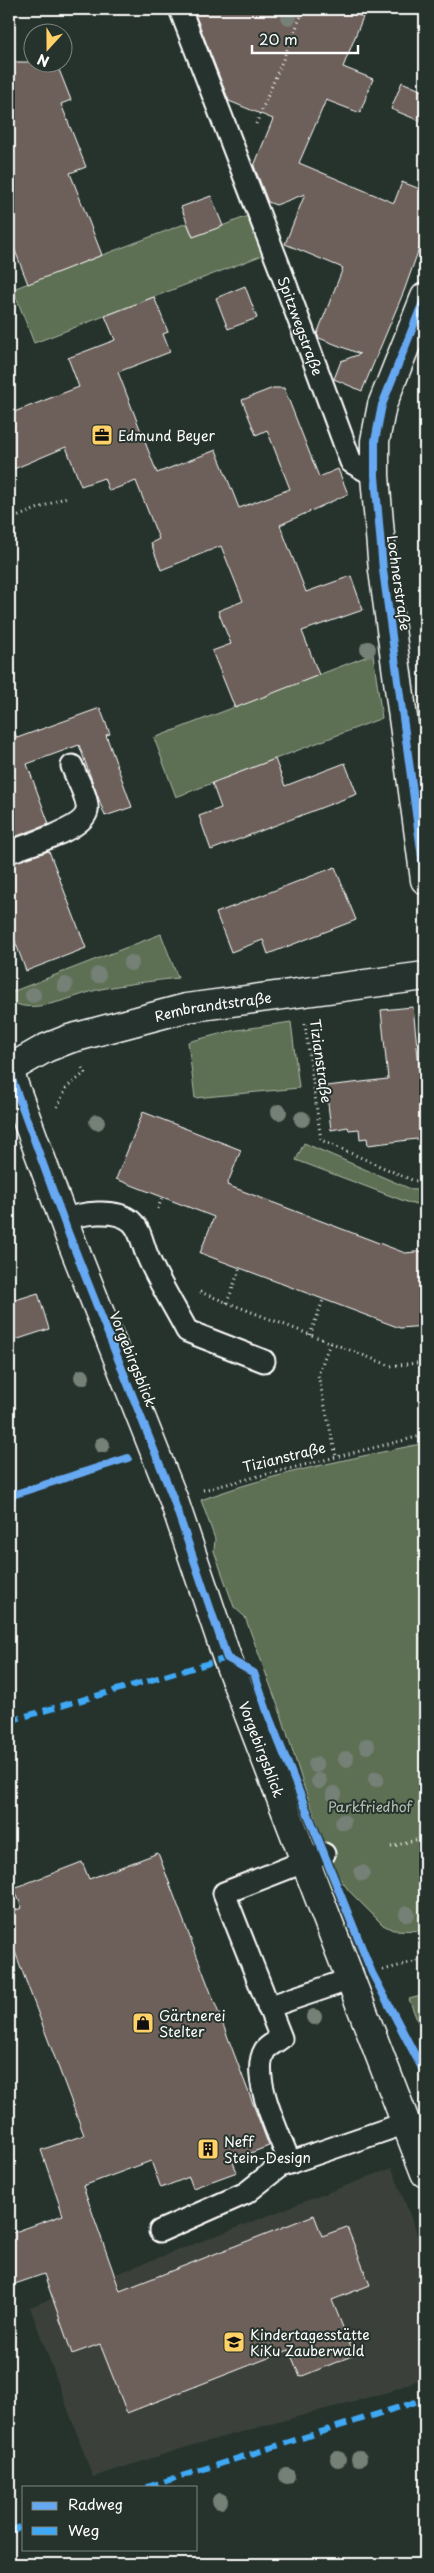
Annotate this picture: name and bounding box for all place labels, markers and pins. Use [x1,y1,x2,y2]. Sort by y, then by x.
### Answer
office icon: Edmund Beyer [90,423,114,447]
place label: Edmund Beyer [118,425,216,446]
place label: Gärtnerei Stelter [159,2005,225,2042]
shop icon: Gärtnerei Stelter [131,2011,155,2035]
place label: Neff Stein-Design [224,2131,311,2168]
building icon: Neff Stein-Design [196,2137,220,2161]
place label: Kindertagesstätte KiKu Zauberwald [250,2324,370,2361]
school or university icon: Kindertagesstätte KiKu Zauberwald [222,2330,246,2354]

